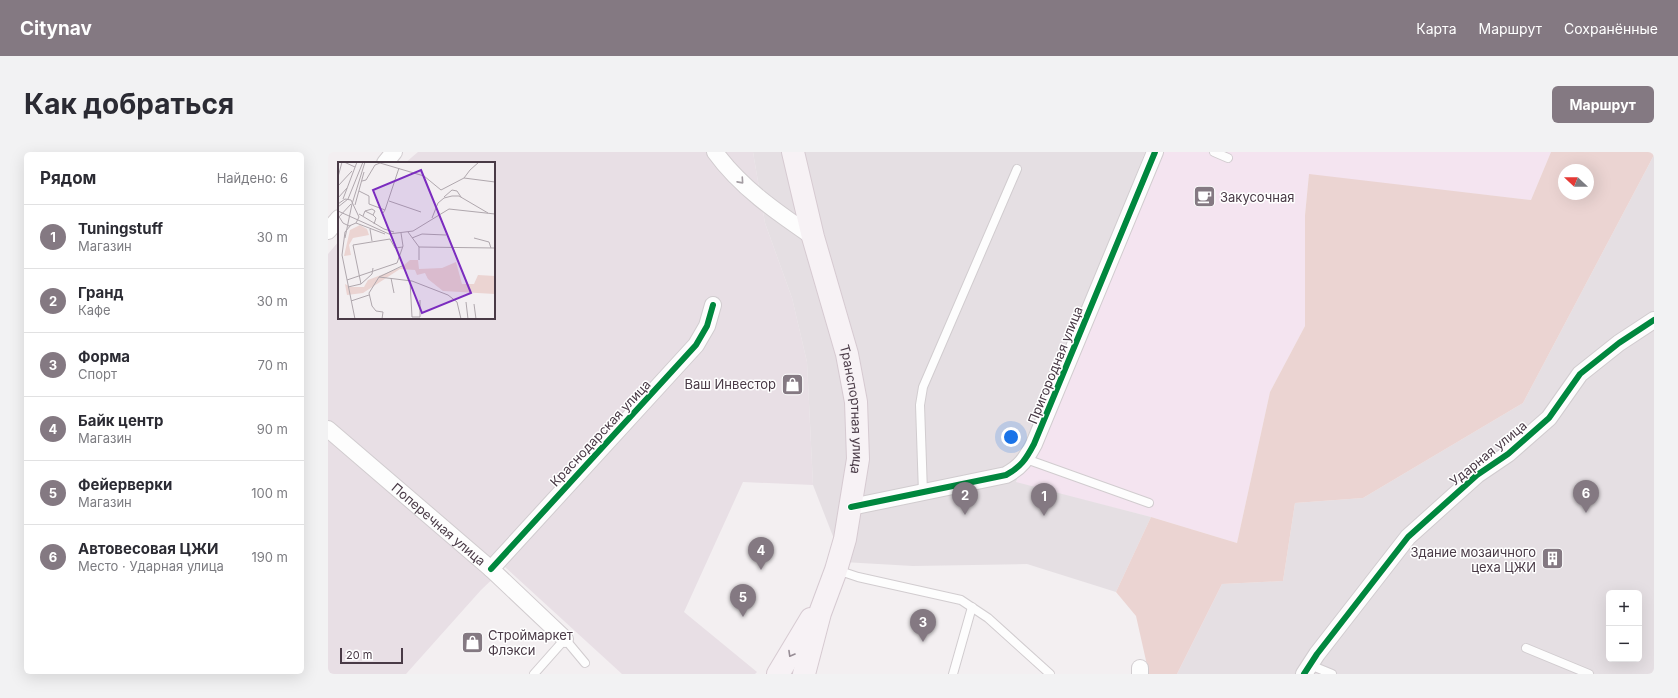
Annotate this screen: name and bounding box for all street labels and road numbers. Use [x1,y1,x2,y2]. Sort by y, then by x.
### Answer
street label: Пригородная улица [1024,304,1086,426]
street label: Транспортная улица [837,343,866,475]
street label: Краснодарская улица [546,376,654,490]
street label: Ударная улица [1446,417,1530,489]
street label: Поперечная улица [388,479,489,569]

